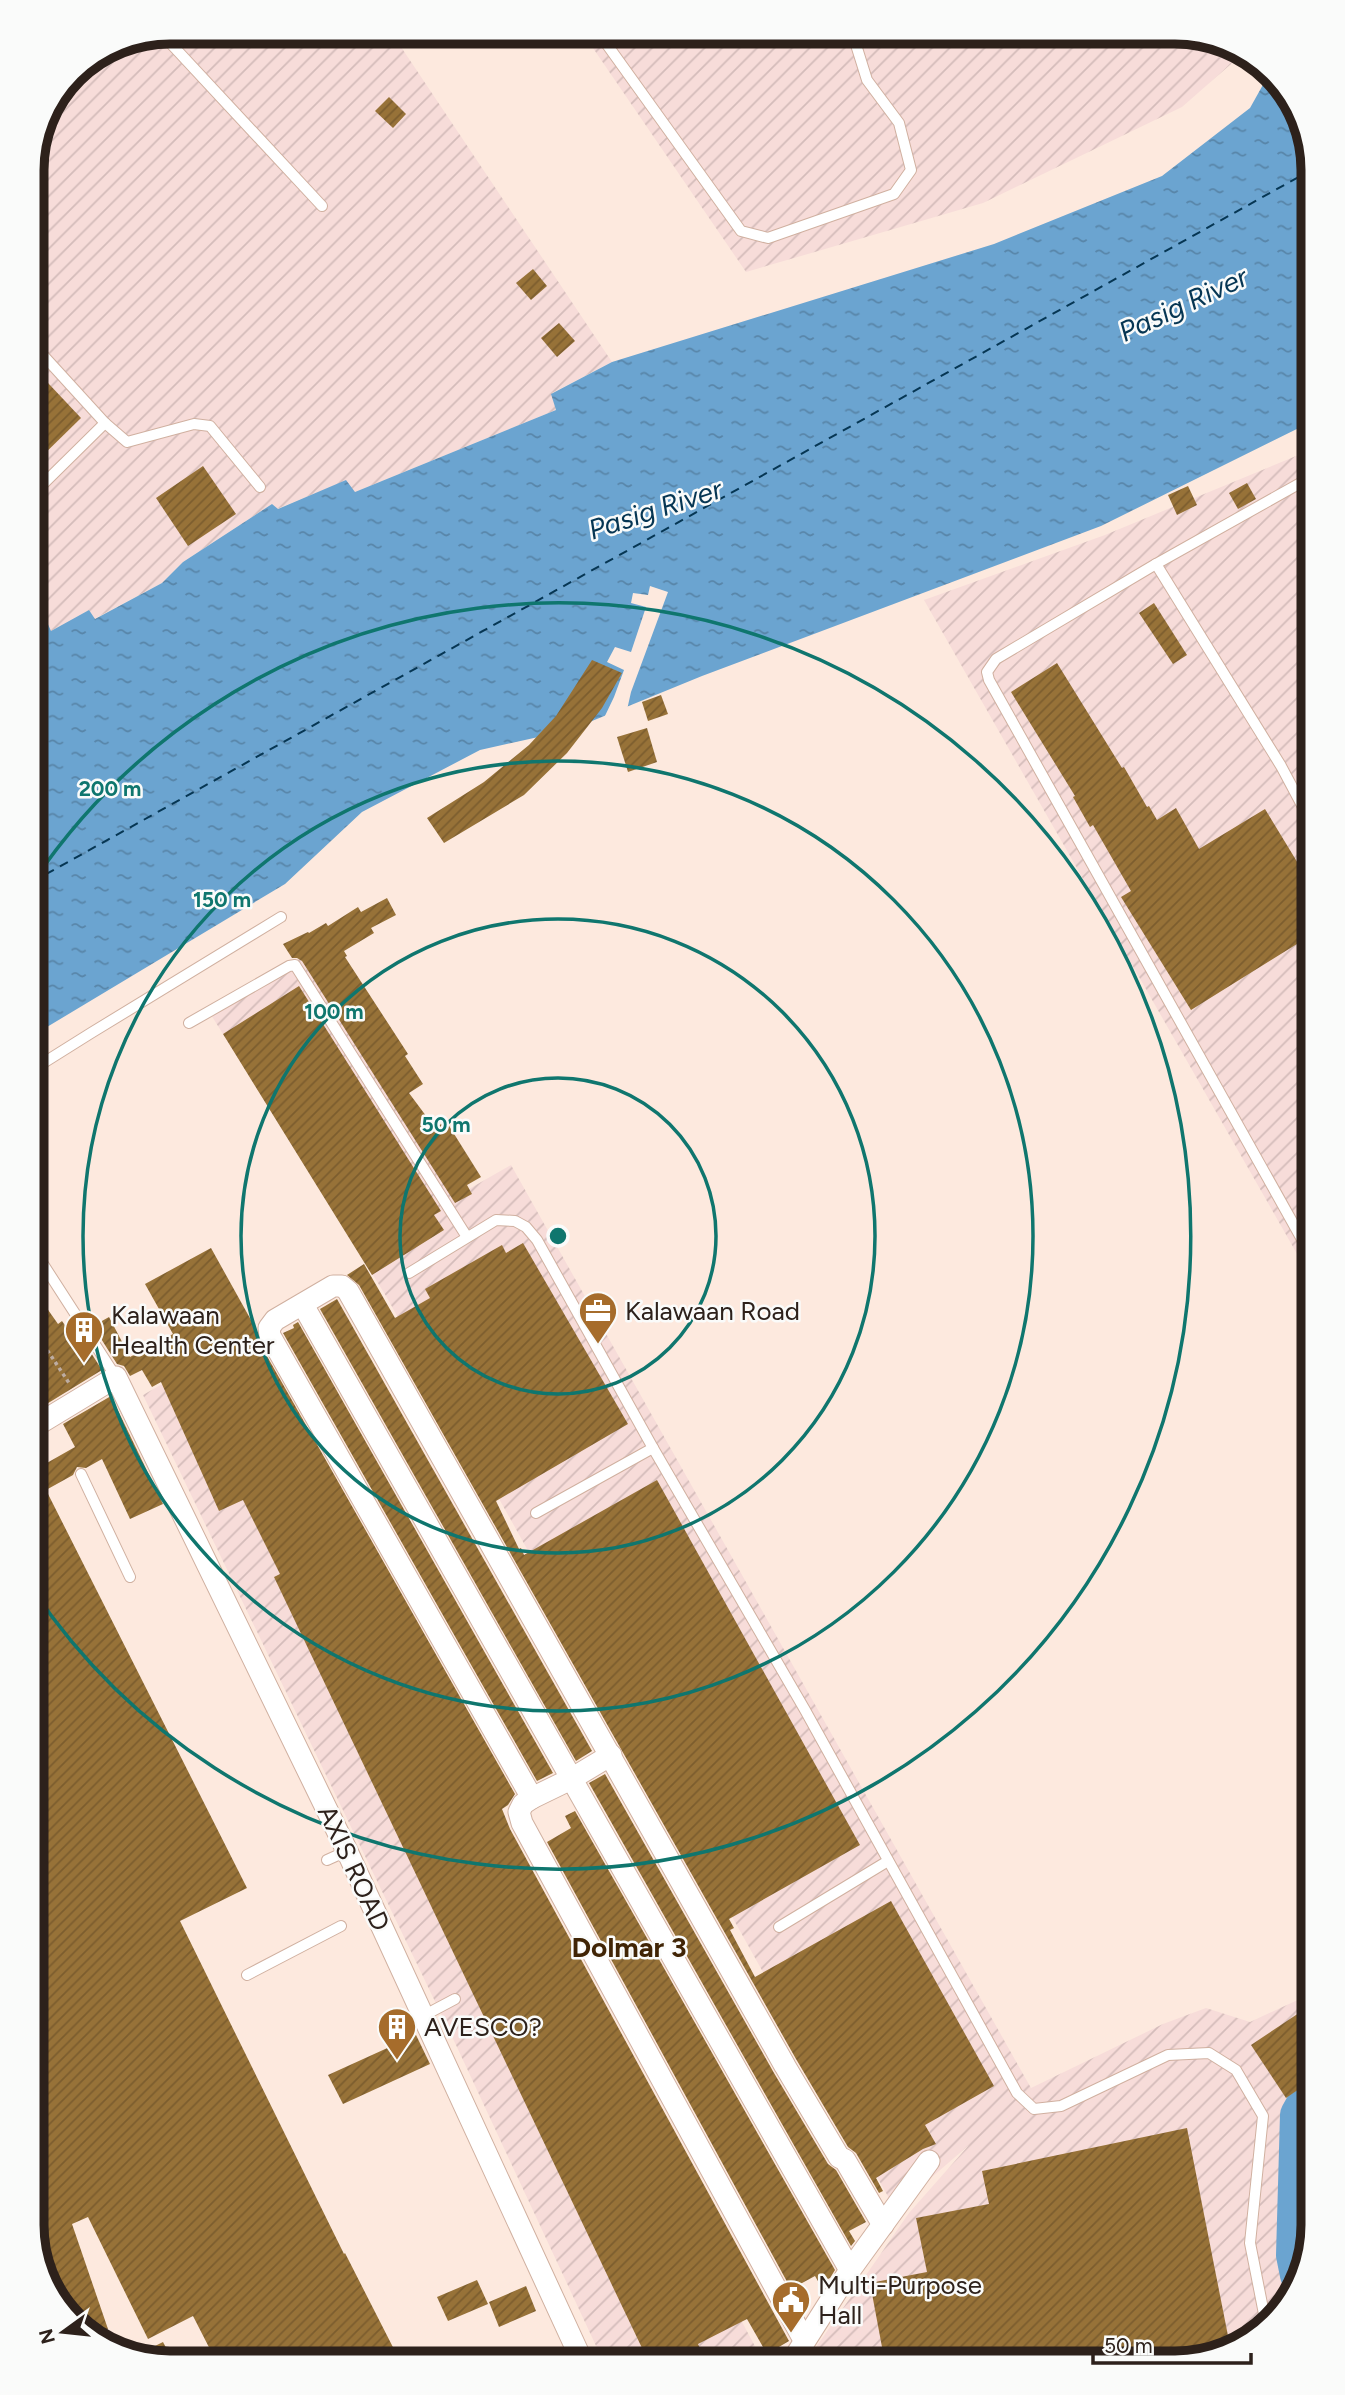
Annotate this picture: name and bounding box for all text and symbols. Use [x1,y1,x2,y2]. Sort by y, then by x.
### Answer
water label: Pasig River [1113,259,1254,349]
water label: Pasig River [584,471,728,547]
text: 200 m [79,776,141,801]
text: 150 m [193,887,251,912]
text: 100 m [304,999,364,1024]
text: 50 m [421,1112,471,1137]
centre of rings [546,1224,570,1248]
office icon: Kalawaan Road [577,1290,619,1345]
place label: Kalawaan Road [625,1295,800,1327]
place label: Kalawaan Health Center [111,1299,275,1361]
building icon: Kalawaan Health Center [63,1309,105,1364]
street label: AXIS ROAD [311,1800,397,1936]
district label: Dolmar 3 [572,1930,686,1964]
building icon: AVESCO? [376,2006,418,2061]
place label: AVESCO? [424,2011,542,2043]
place label: Multi-Purpose Hall [818,2269,982,2331]
public building icon: Multi-Purpose Hall [770,2279,812,2334]
north arrow [28,2297,98,2367]
scale bar [1093,2322,1250,2366]
text: N [34,2326,60,2346]
text: 50 m [1104,2333,1153,2358]

